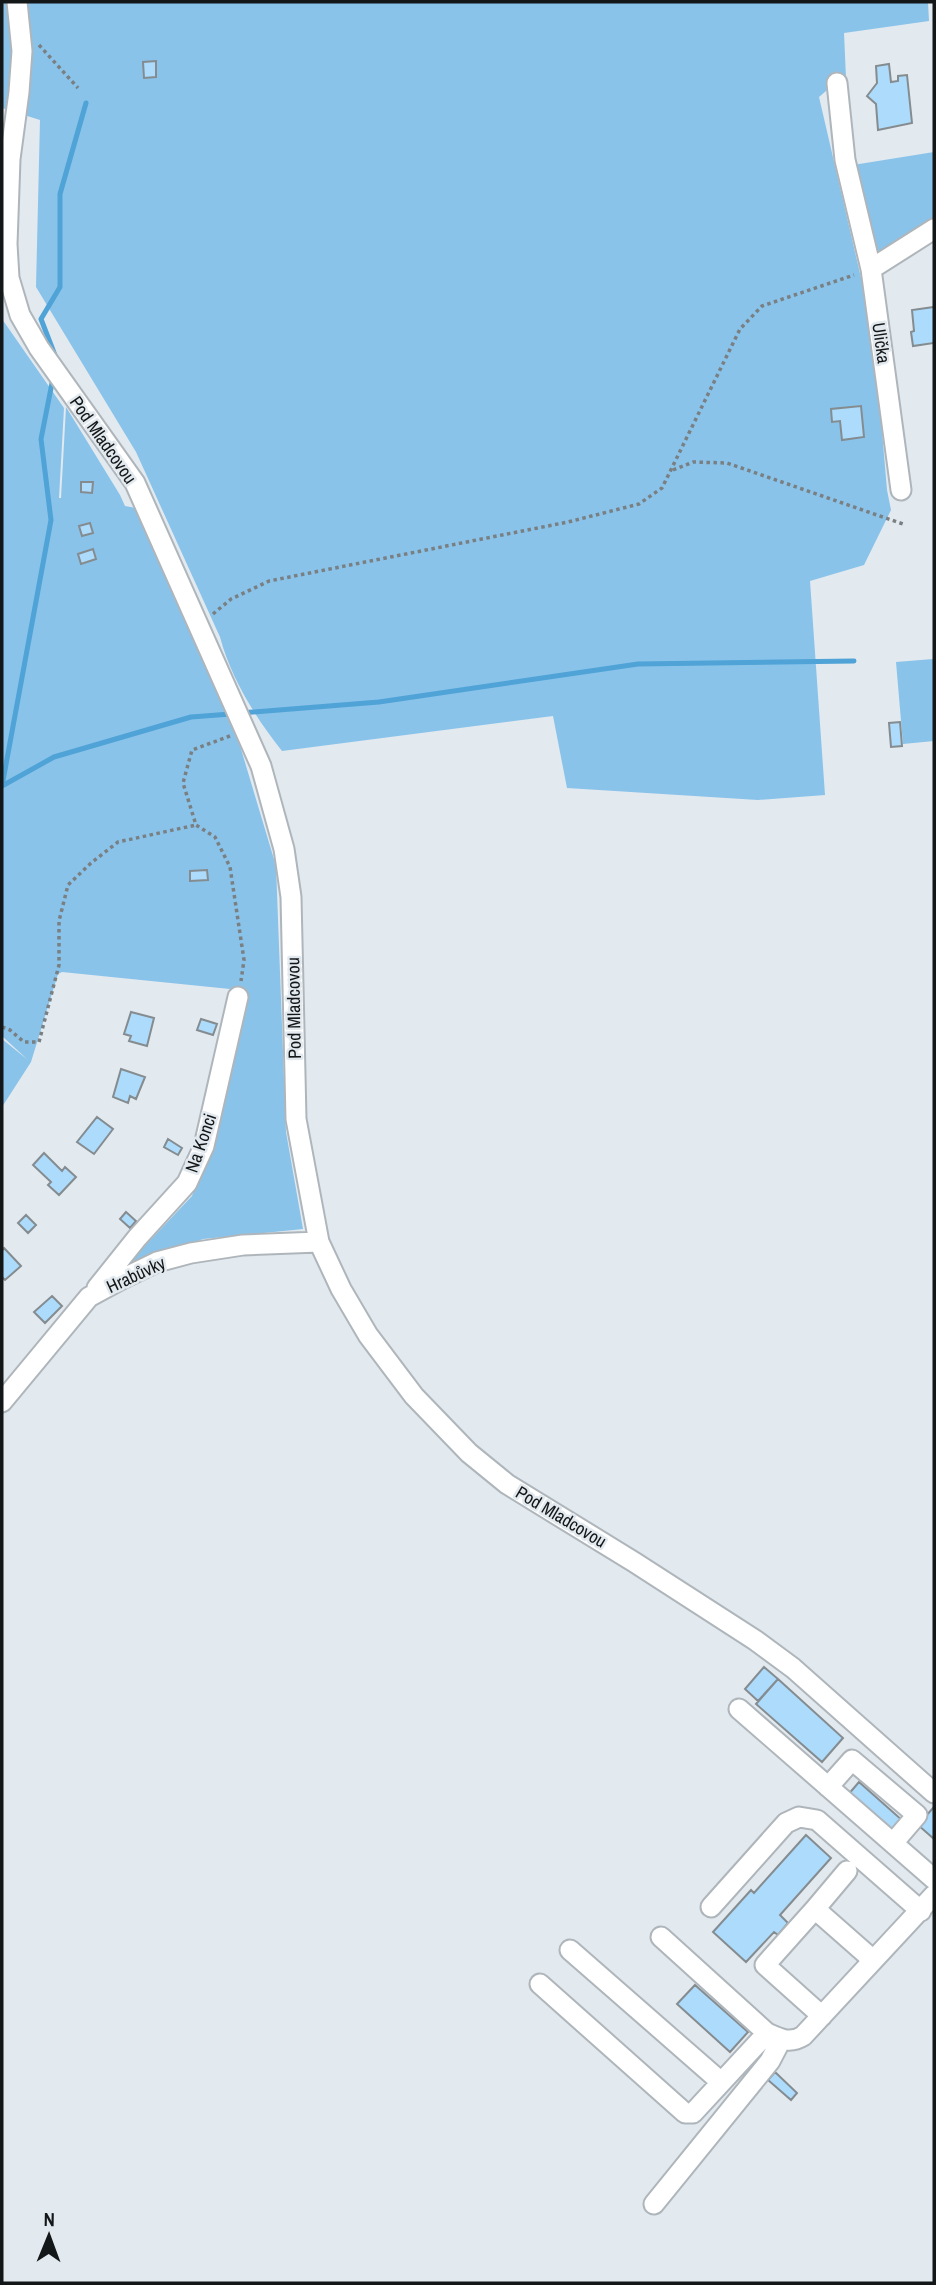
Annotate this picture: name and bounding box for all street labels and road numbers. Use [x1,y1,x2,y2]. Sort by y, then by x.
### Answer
street label: Ulička [866,321,897,365]
street label: Pod Mladcovou [64,391,143,489]
street label: Pod Mladcovou [280,957,307,1059]
street label: Na Konci [179,1110,222,1176]
street label: Hrabůvky [102,1250,170,1299]
street label: Pod Mladcovou [511,1480,611,1553]

